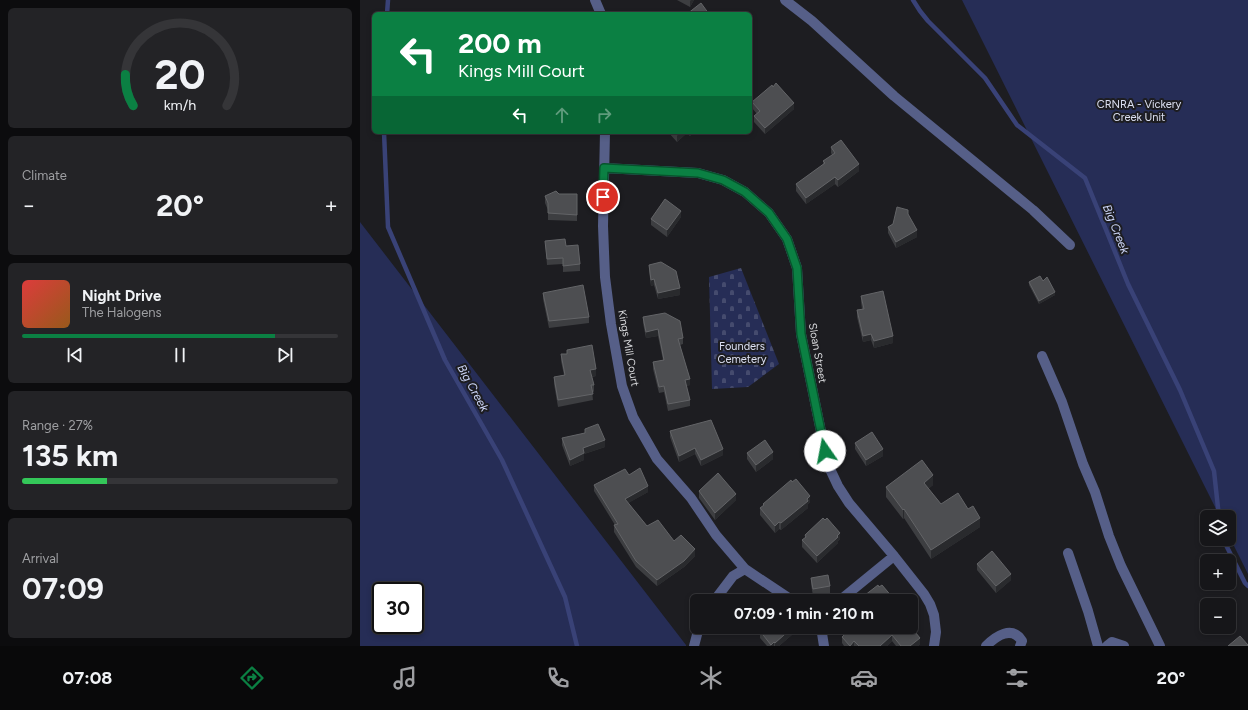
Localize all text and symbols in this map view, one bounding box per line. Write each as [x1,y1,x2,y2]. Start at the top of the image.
text: 200 m [458,26,542,60]
icon: left [392,28,444,80]
text: 20 [154,49,206,99]
text: Kings Mill Court [458,60,585,82]
text: km/h [164,95,196,113]
park label: CRNRA - Vickery Creek Unit [1097,98,1181,124]
icon: left [509,104,531,126]
icon: ahead [551,104,573,126]
icon: right [593,104,615,126]
text: Climate [22,168,67,183]
pin [586,180,620,214]
icon: arrive [592,186,614,208]
text: 20° [156,187,204,224]
text: − [22,192,36,219]
text: + [324,192,338,219]
water label: Big Creek [1100,202,1133,257]
text: Night Drive [82,287,161,305]
text: The Halogens [82,305,162,320]
street label: Kings Mill Court [615,309,642,387]
street label: Sloan Street [806,322,829,384]
park label: Founders Cemetery [718,340,767,366]
icon: previous [64,344,86,366]
icon: pause [169,344,191,366]
icon: next [274,344,296,366]
water label: Big Creek [454,362,492,415]
text: Range · 27% [22,418,93,433]
position arrow [804,430,846,472]
text: 135 km [22,437,118,474]
map controls [1200,510,1236,634]
button: layers [1200,510,1236,546]
text: Arrival [22,551,59,566]
button: + [1200,554,1236,590]
text: 07:09 [22,570,104,607]
speed limit sign: 30 [372,582,424,634]
button: − [1200,598,1236,634]
text: 07:09 · 1 min · 210 m [734,605,874,623]
icon: directions [238,664,266,692]
icon: music [391,664,419,692]
icon: phone [544,664,572,692]
icon: climate [697,664,725,692]
icon: car [850,664,878,692]
icon: filters [1003,664,1031,692]
text: 07:08 [63,667,112,689]
text: 20° [1156,667,1185,689]

